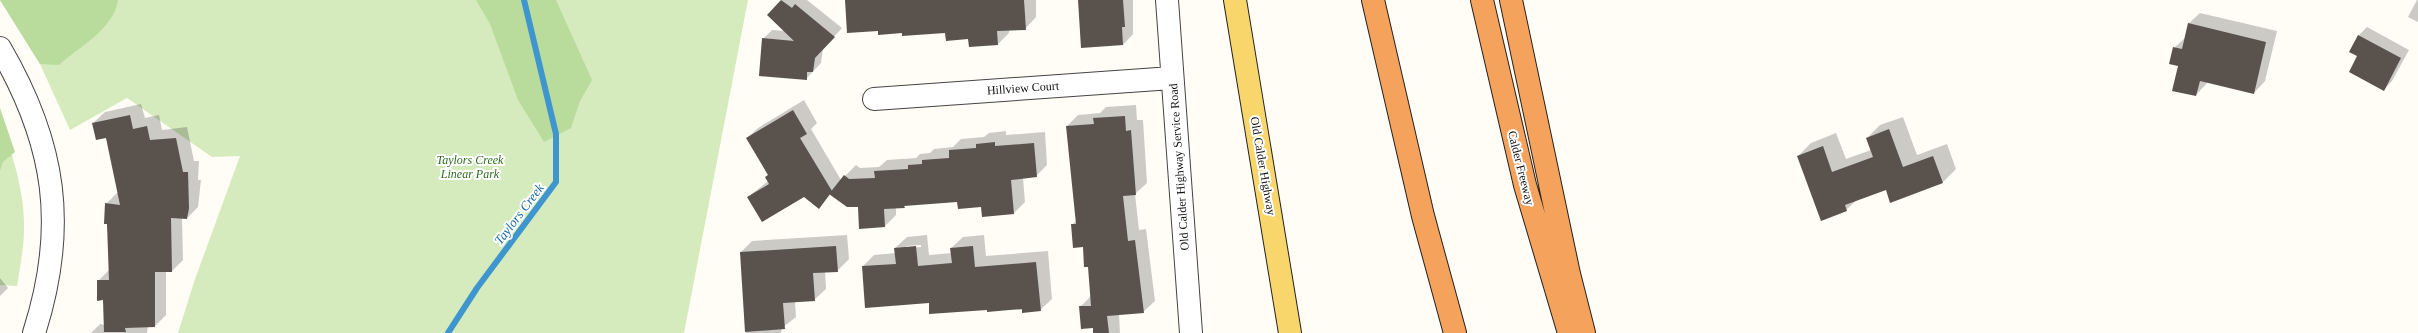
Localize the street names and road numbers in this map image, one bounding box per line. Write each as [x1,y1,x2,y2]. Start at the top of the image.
street label: Hillview Court [986,78,1060,98]
street label: Old Calder Highway Service Road [1166,83,1192,251]
street label: Old Calder Highway [1247,116,1279,216]
street label: Calder Freeway [1505,129,1537,207]

